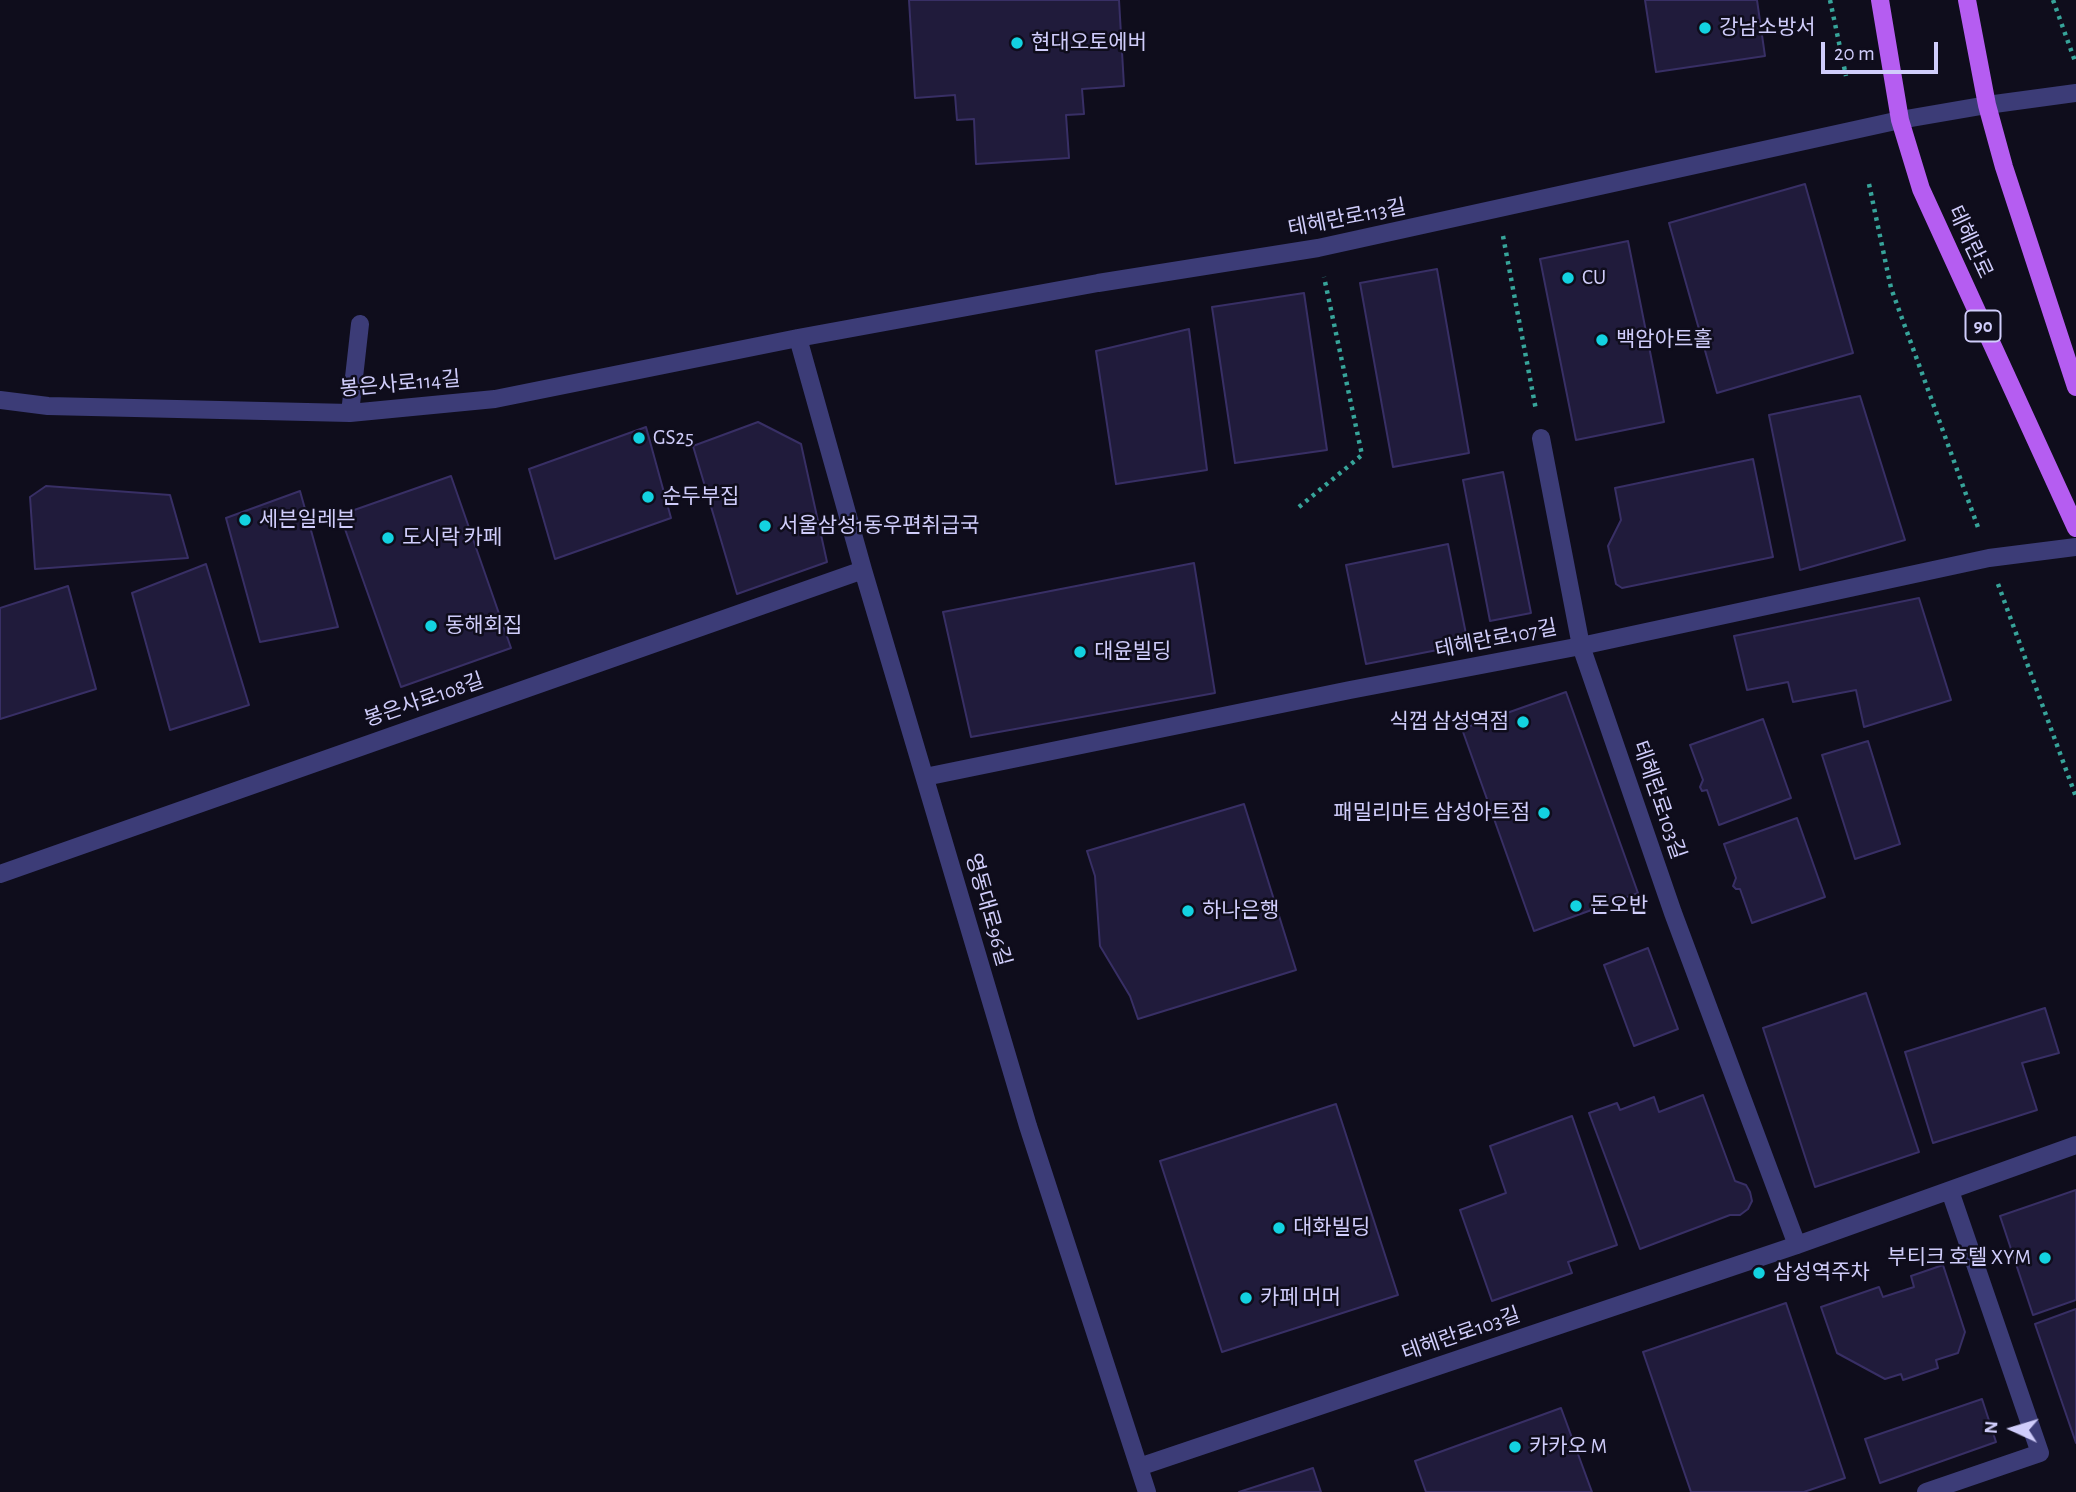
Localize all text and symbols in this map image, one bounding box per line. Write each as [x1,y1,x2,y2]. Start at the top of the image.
place label: 강남소방서 [1719,15,1816,41]
marker: 강남소방서 [1697,20,1713,36]
scale bar [1824,28,1941,72]
place label: 현대오토에버 [1031,30,1147,56]
marker: 현대오토에버 [1009,35,1025,51]
text: 20 m [1834,43,1875,64]
street label: 테헤란로113길 [1286,194,1408,242]
street label: 테헤란로 [1942,202,1998,282]
place label: CU [1582,265,1606,291]
marker: CU [1560,270,1576,286]
road number: 90 [1966,310,2000,342]
place label: 백암아트홀 [1616,327,1713,353]
marker: 백암아트홀 [1594,332,1610,348]
street label: 봉은사로114길 [339,366,461,402]
place label: GS25 [653,425,694,451]
marker: GS25 [631,430,647,446]
place label: 순두부집 [662,484,739,510]
marker: 순두부집 [640,489,656,505]
place label: 세븐일레븐 [259,507,356,533]
marker: 세븐일레븐 [237,512,253,528]
place label: 서울삼성1동우편취급국 [779,513,979,539]
marker: 서울삼성1동우편취급국 [757,518,773,534]
place label: 도시락 카페 [402,525,502,551]
marker: 도시락 카페 [380,530,396,546]
place label: 동해회집 [445,613,522,639]
street label: 테헤란로107길 [1433,615,1559,663]
marker: 동해회집 [423,618,439,634]
place label: 대윤빌딩 [1094,639,1171,665]
marker: 대윤빌딩 [1072,644,1088,660]
street label: 봉은사로108길 [361,668,487,732]
place label: 식껍 삼성역점 [1390,709,1509,735]
marker: 식껍 삼성역점 [1515,714,1531,730]
street label: 테헤란로103길 [1627,737,1691,863]
place label: 패밀리마트 삼성아트점 [1333,800,1530,826]
marker: 패밀리마트 삼성아트점 [1536,805,1552,821]
street label: 영동대로96길 [960,851,1016,969]
place label: 돈오반 [1590,893,1648,919]
place label: 하나은행 [1202,898,1279,924]
marker: 돈오반 [1568,898,1584,914]
marker: 하나은행 [1180,903,1196,919]
place label: 대화빌딩 [1293,1215,1370,1241]
marker: 대화빌딩 [1271,1220,1287,1236]
place label: 부티크 호텔 XYM [1887,1245,2031,1271]
marker: 부티크 호텔 XYM [2037,1250,2053,1266]
place label: 삼성역주차 [1773,1260,1870,1286]
marker: 삼성역주차 [1751,1265,1767,1281]
place label: 카페 머머 [1260,1285,1341,1311]
marker: 카페 머머 [1238,1290,1254,1306]
street label: 테헤란로103길 [1398,1302,1524,1366]
north arrow [1978,1394,2048,1464]
text: N [1982,1420,2001,1435]
place label: 카카오 M [1529,1434,1607,1460]
marker: 카카오 M [1507,1439,1523,1455]

